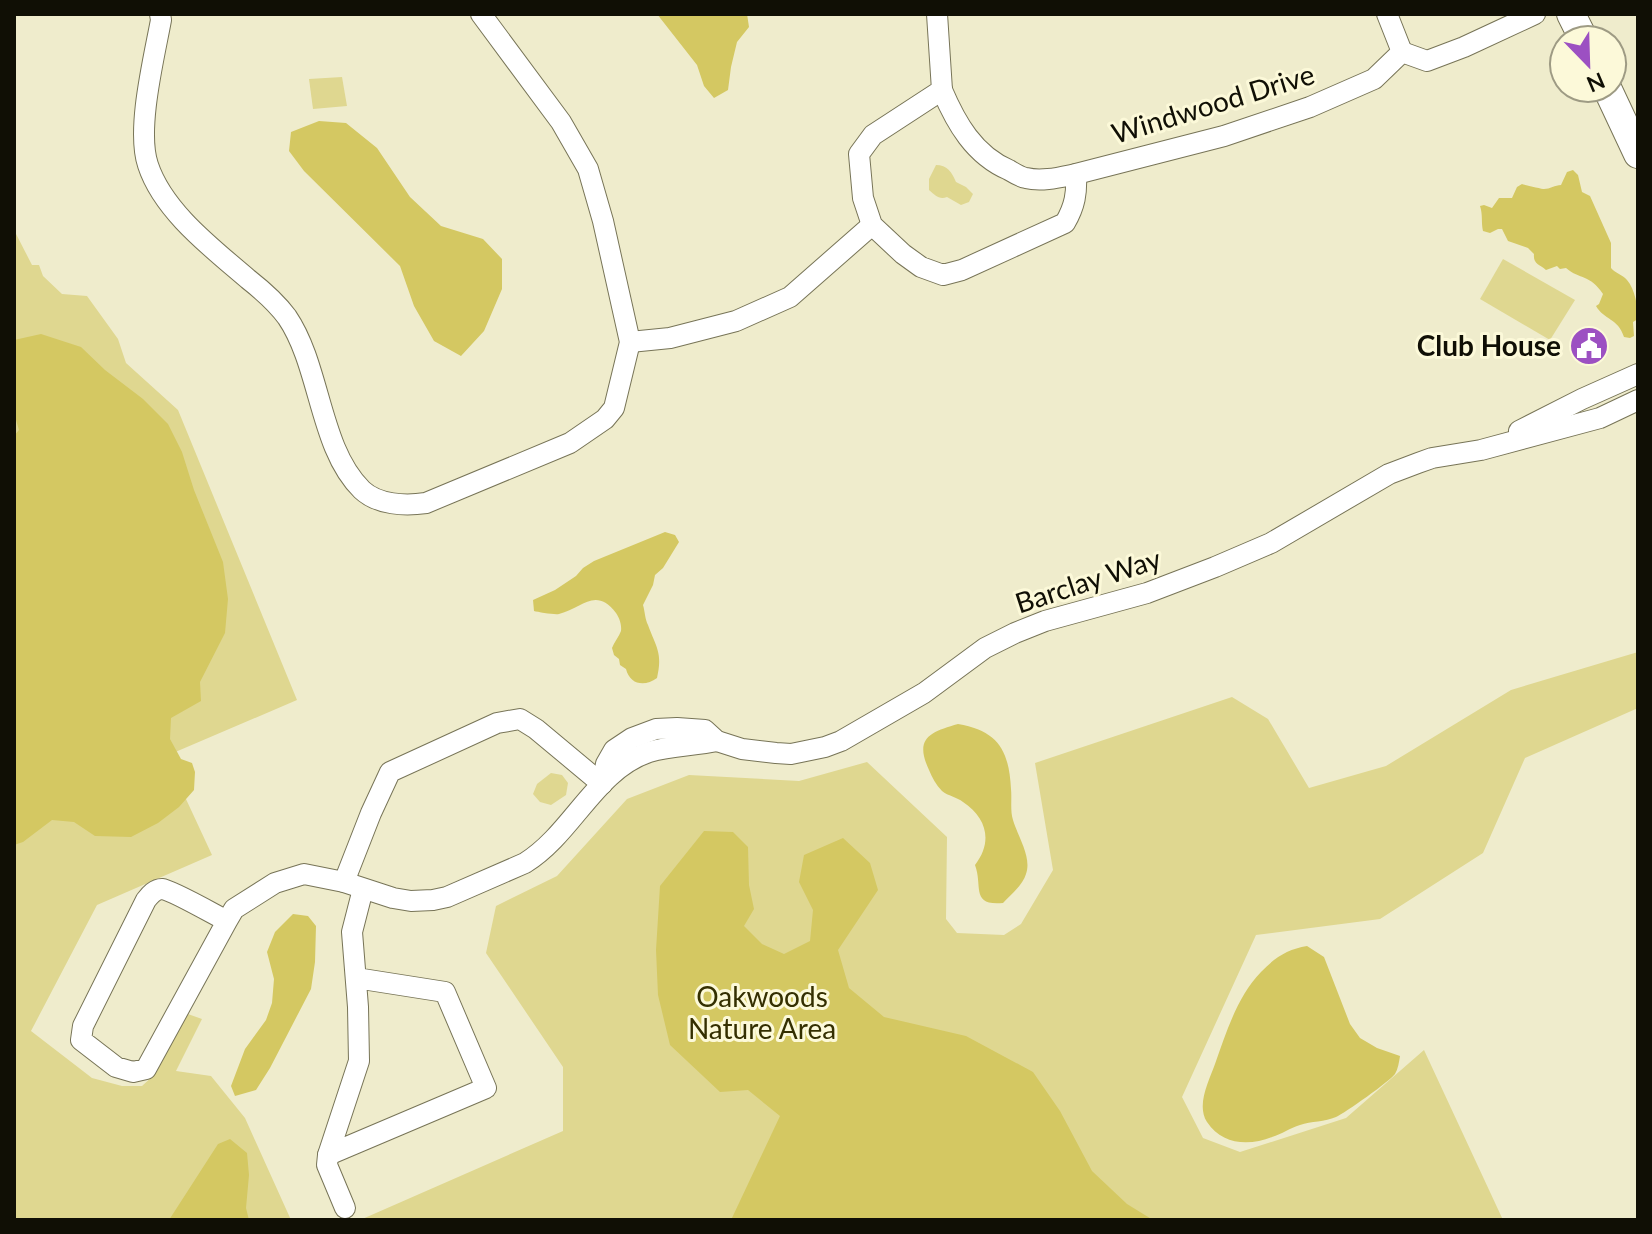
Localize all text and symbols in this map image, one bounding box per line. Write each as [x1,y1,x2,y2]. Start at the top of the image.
north arrow [1548,24,1628,104]
street label: Windwood Drive [1107,56,1318,150]
text: N [1583,67,1609,99]
public building icon: Club House [1568,325,1610,367]
place label: Club House [1417,328,1561,362]
street label: Barclay Way [1011,540,1165,620]
park label: Oakwoods Nature Area [688,979,836,1045]

